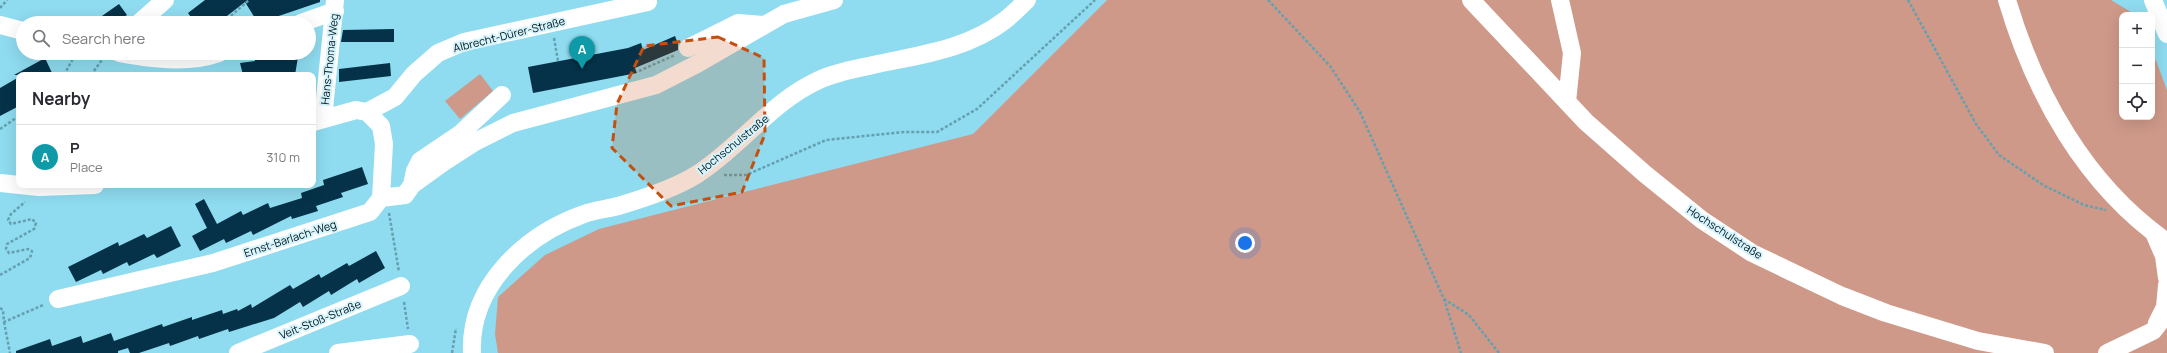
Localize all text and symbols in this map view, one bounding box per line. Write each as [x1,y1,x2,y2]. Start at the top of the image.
map controls [2119,12,2155,120]
button: + [2119,12,2155,48]
street label: Hans-Thoma-Weg [317,13,341,105]
street label: Albrecht-Dürer-Straße [451,13,567,55]
search box [16,16,316,60]
icon: search [30,27,52,49]
text: Search here [62,28,145,49]
pin: A [569,36,595,69]
button: − [2119,48,2155,84]
button: locate [2119,84,2155,120]
text: Nearby [32,87,90,110]
street label: Hochschulstraße [694,110,772,177]
text: P [70,137,80,158]
text: A [41,148,49,166]
text: 310 m [266,148,300,166]
text: Place [70,158,103,176]
street label: Hochschulstraße [1684,202,1766,262]
street label: Ernst-Barlach-Weg [242,216,338,260]
your location [1235,233,1255,253]
street label: Veit-Stoß-Straße [277,296,364,342]

